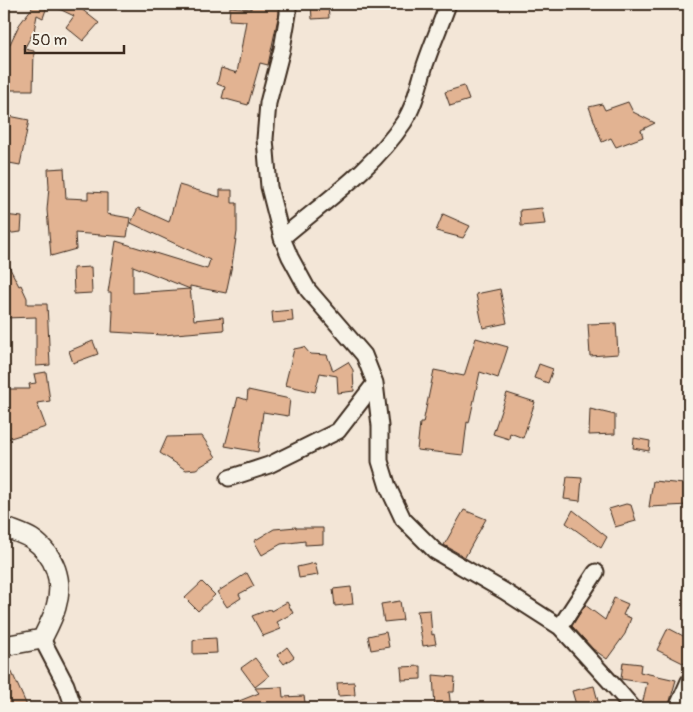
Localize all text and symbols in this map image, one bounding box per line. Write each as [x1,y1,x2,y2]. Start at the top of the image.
scale bar [25,22,124,54]
text: 50 m [32,31,67,50]

